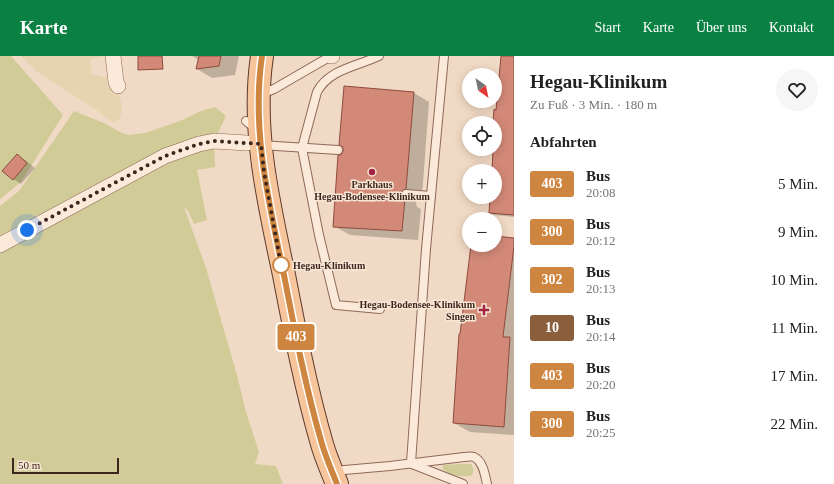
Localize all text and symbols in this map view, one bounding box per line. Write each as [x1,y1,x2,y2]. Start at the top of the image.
text: Karte [20,17,67,38]
text: Start [594,20,621,35]
text: Karte [643,20,674,35]
text: Über uns [696,20,747,35]
text: Kontakt [769,20,814,35]
north arrow [462,68,502,108]
map controls [462,68,502,252]
button: heart [776,69,818,111]
text: Hegau-Klinikum [530,71,667,92]
text: Zu Fuß · 3 Min. · 180 m [530,97,657,112]
button: locate [462,116,502,156]
text: Abfahrten [530,134,597,150]
button: + [462,164,502,204]
marker: Parkhaus Hegau-Bodensee-Klinikum [367,167,377,177]
text: Bus [586,168,610,184]
text: 403 [542,176,563,191]
text: 5 Min. [778,176,818,192]
place label: Parkhaus Hegau-Bodensee-Klinikum [314,179,430,202]
text: 20:08 [586,185,616,200]
button: − [462,212,502,252]
text: Bus [586,216,610,232]
your location [17,220,37,240]
text: 300 [542,224,563,239]
text: 9 Min. [778,224,818,240]
text: 20:12 [586,233,616,248]
marker: Hegau-Klinikum [272,256,290,274]
place label: Hegau-Klinikum [293,260,366,271]
text: Bus [586,264,610,280]
text: 302 [542,272,563,287]
text: 10 Min. [770,272,818,288]
text: 20:13 [586,281,616,296]
place label: Hegau-Bodensee-Klinikum Singen [359,299,476,322]
marker: Hegau-Bodensee-Klinikum Singen [478,304,490,316]
text: Bus [586,312,610,328]
text: 10 [545,320,559,335]
text: 11 Min. [771,320,818,336]
line badge: 403 [273,324,319,350]
text: 403 [286,329,307,344]
text: 20:14 [586,329,616,344]
text: Bus [586,360,610,376]
text: 403 [542,368,563,383]
text: 17 Min. [770,368,818,384]
text: 20:20 [586,377,616,392]
text: Bus [586,408,610,424]
text: 300 [542,416,563,431]
text: 22 Min. [770,416,818,432]
text: 20:25 [586,425,616,440]
scale bar [12,456,119,475]
text: 50 m [18,459,40,471]

